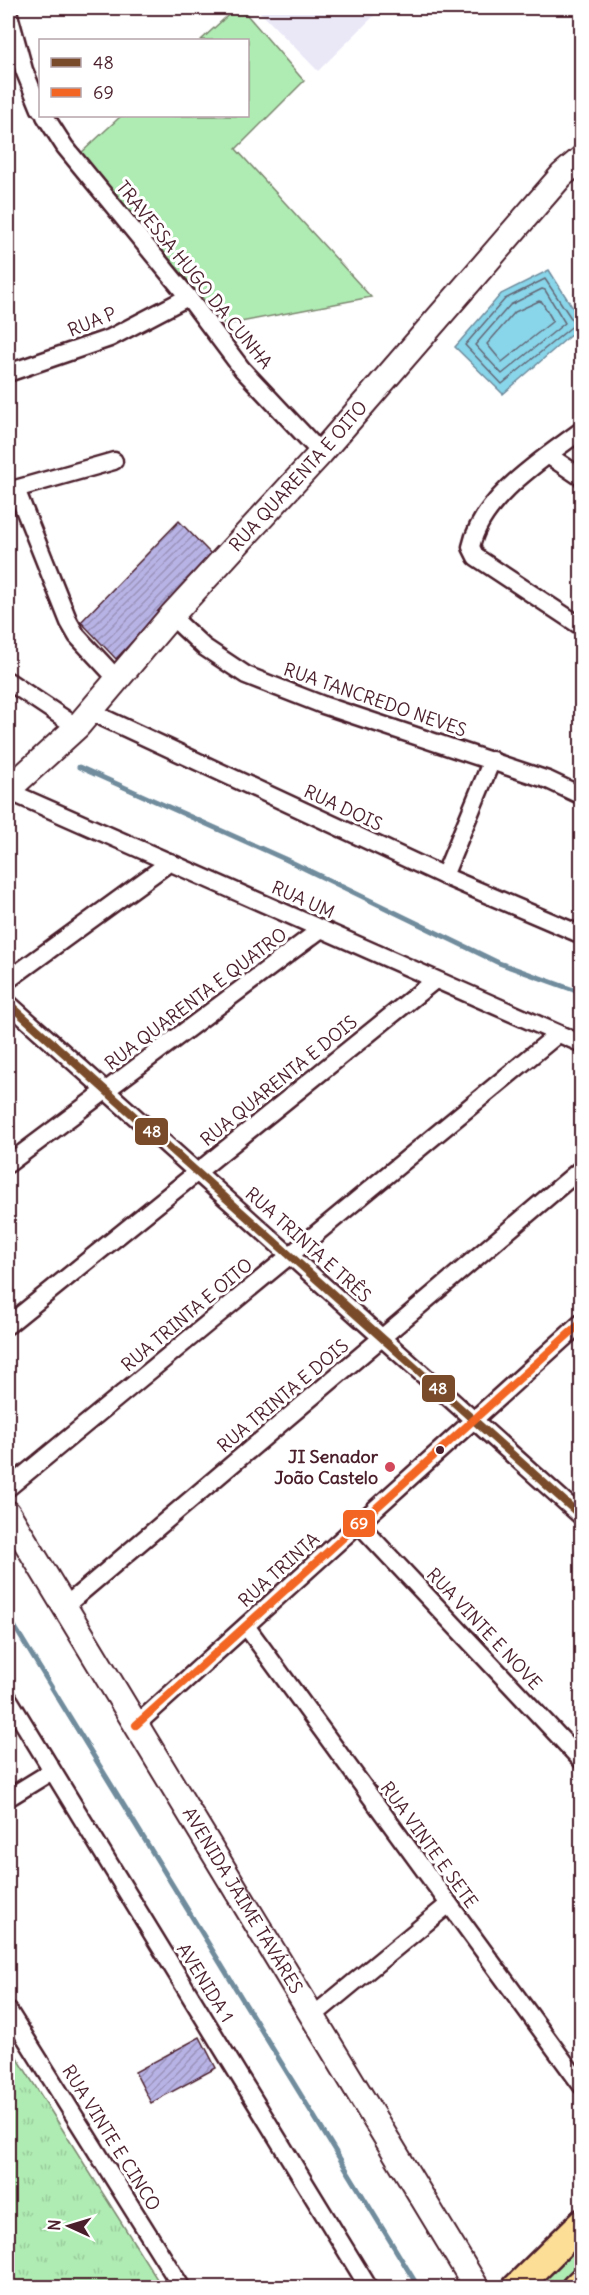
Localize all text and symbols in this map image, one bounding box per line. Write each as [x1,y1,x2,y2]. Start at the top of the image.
legend [39,39,249,117]
text: 48 [93,51,114,74]
text: 69 [93,81,114,104]
street label: TRAVESSA HUGO DA CUNHA [111,176,277,373]
street label: RUA P [64,301,120,342]
street label: RUA QUARENTA E OITO [224,396,372,556]
street label: RUA TANCREDO NEVES [281,657,470,742]
street label: RUA DOIS [300,779,386,836]
street label: RUA UM [268,876,338,924]
street label: RUA QUARENTA E QUATRO [100,923,291,1075]
street label: RUA QUARENTA E DOIS [196,1010,362,1151]
line badge: 48 [134,1117,169,1146]
text: 48 [143,1121,161,1141]
street label: RUA TRINTA E TRÊS [241,1182,376,1307]
street label: RUA TRINTA E OITO [116,1253,257,1376]
street label: RUA TRINTA E DOIS [212,1334,353,1457]
line badge: 48 [421,1374,456,1403]
text: 48 [429,1378,447,1398]
unlabelled marker [434,1444,446,1456]
place label: JI Senador João Castelo [274,1445,379,1489]
marker: JI Senador João Castelo [383,1460,397,1474]
line badge: 69 [342,1509,376,1538]
text: 69 [350,1513,368,1533]
street label: RUA TRINTA [233,1527,324,1612]
street label: RUA VINTE E NOVE [422,1563,547,1694]
street label: RUA VINTE E SETE [376,1777,483,1912]
street label: AVENIDA JAIME TAVÁRES [178,1803,308,1998]
street label: AVENIDA 1 [172,1939,239,2027]
street label: RUA VINTE E CINCO [57,2060,166,2215]
north arrow [39,2196,99,2256]
text: N [44,2219,64,2231]

